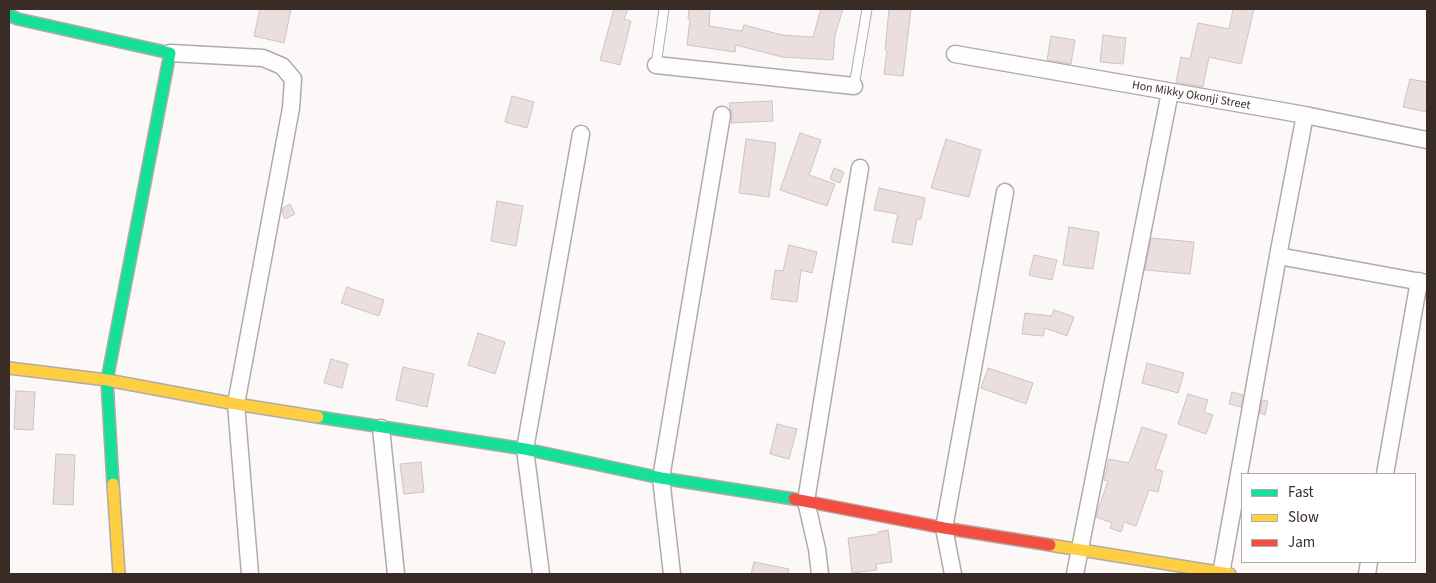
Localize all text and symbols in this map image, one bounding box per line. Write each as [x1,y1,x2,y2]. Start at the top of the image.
street label: Hon Mikky Okonji Street [1131,78,1251,114]
legend [1241,473,1416,563]
text: Fast [1288,482,1314,503]
text: Slow [1288,507,1319,528]
text: Jam [1288,532,1315,553]

